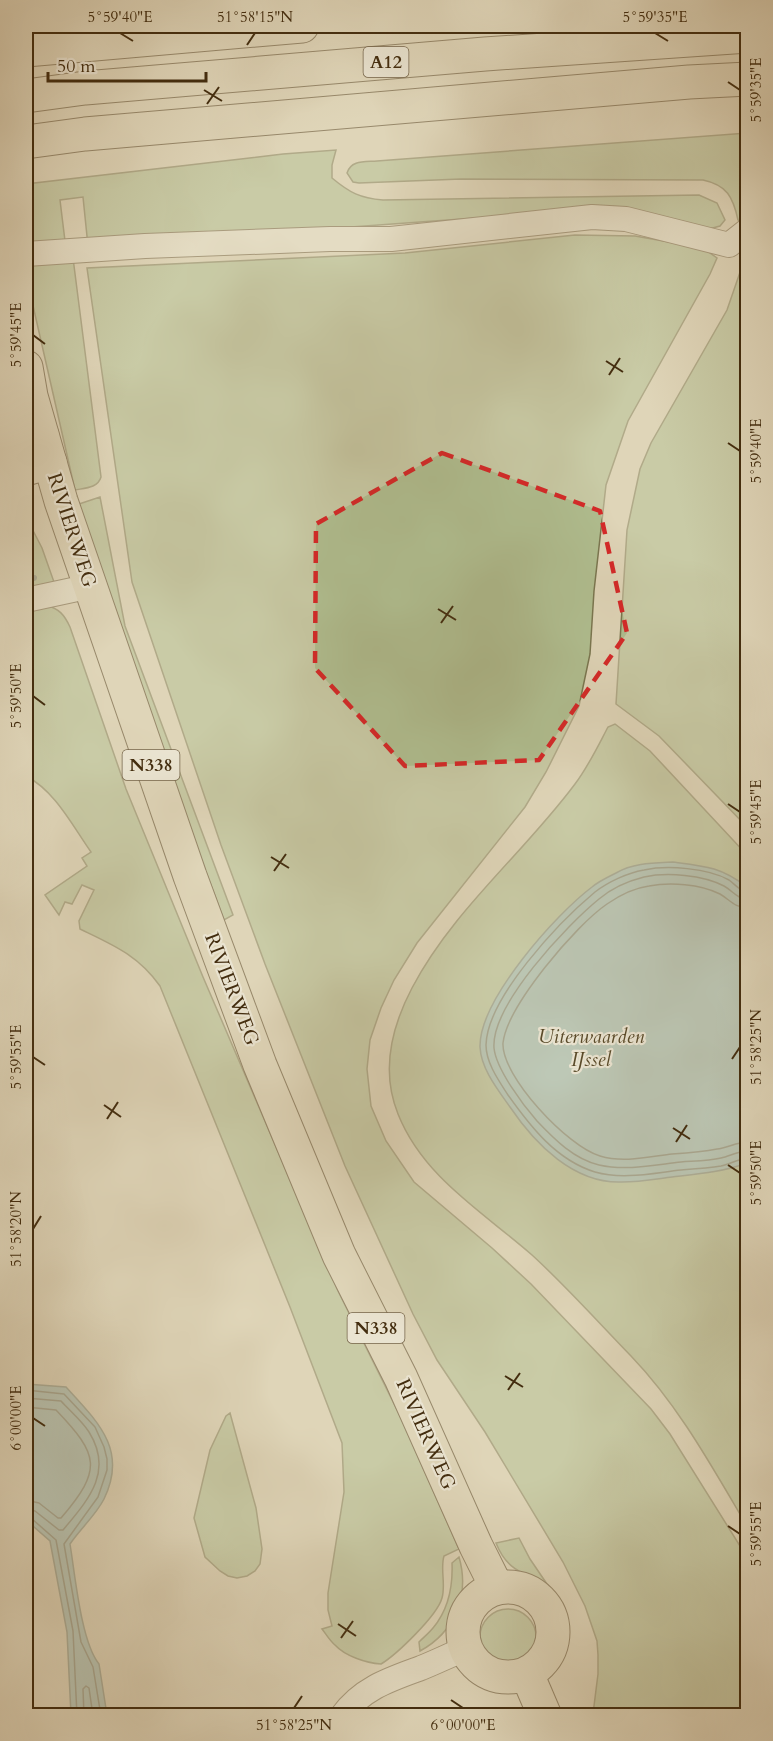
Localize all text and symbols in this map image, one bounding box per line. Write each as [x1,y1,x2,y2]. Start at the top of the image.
text: 5°59'40"E [88,7,152,27]
text: 51°58'15"N [217,7,293,27]
text: 5°59'35"E [623,7,687,27]
scale bar [48,45,206,83]
road number: A12 [364,47,408,77]
text: 50 m [57,54,96,79]
text: 5°59'35"E [746,58,766,122]
text: 5°59'45"E [6,303,26,367]
text: 5°59'40"E [746,419,766,483]
street label: RIVIERWEG [41,469,103,591]
text: 5°59'50"E [6,664,26,728]
road number: N338 [122,750,180,780]
text: 5°59'45"E [746,780,766,844]
street label: RIVIERWEG [198,929,266,1049]
text: 51°58'25"N [746,1009,766,1085]
park label: Uiterwaarden IJssel [538,1023,645,1073]
text: 5°59'55"E [6,1025,26,1089]
text: 5°59'50"E [746,1141,766,1205]
text: 51°58'20"N [6,1191,26,1267]
road number: N338 [348,1313,404,1343]
street label: RIVIERWEG [390,1374,463,1494]
text: 6°00'00"E [6,1386,26,1450]
text: 5°59'55"E [746,1502,766,1566]
text: 51°58'25"N [256,1715,332,1735]
text: 6°00'00"E [431,1715,495,1735]

